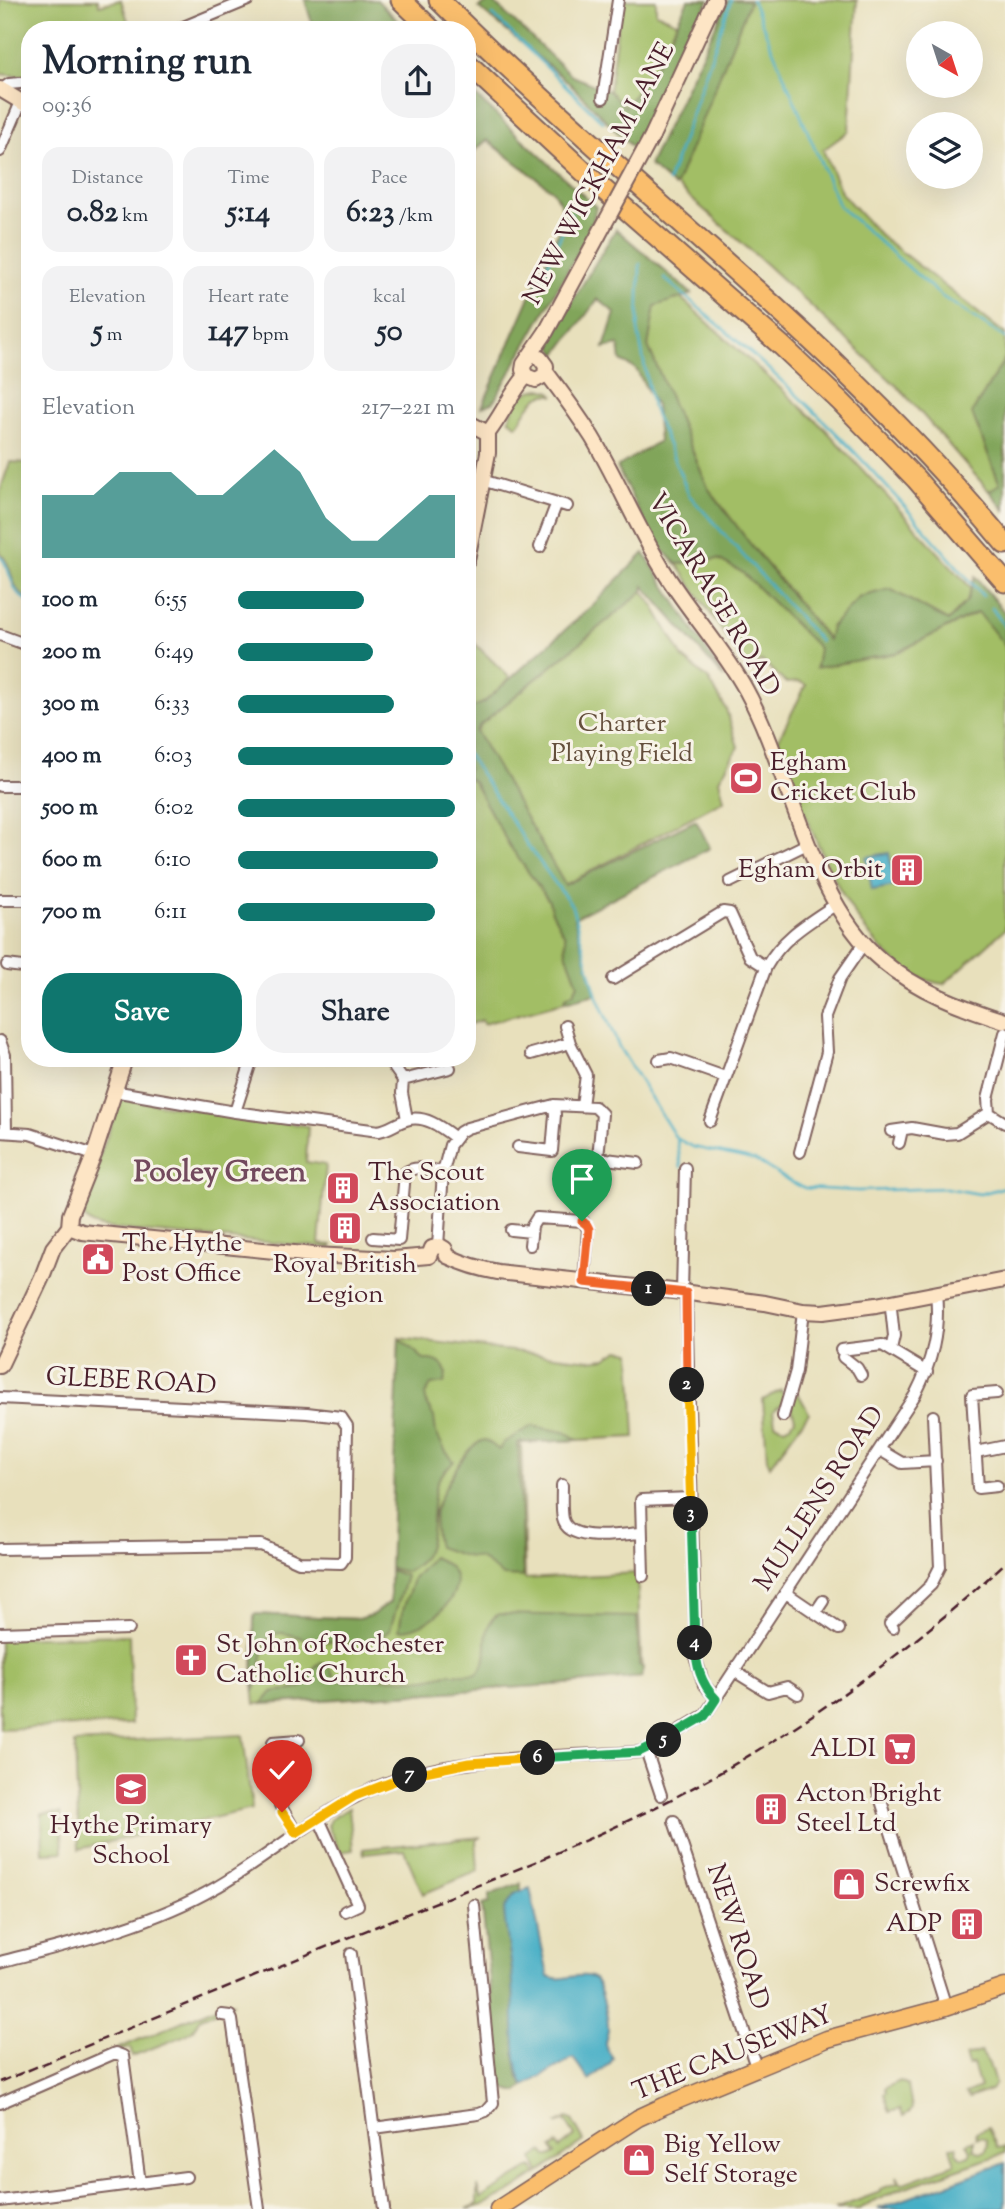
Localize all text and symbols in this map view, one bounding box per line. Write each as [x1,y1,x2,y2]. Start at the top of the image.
north arrow [906,21,984,98]
map controls [906,21,983,189]
street label: NEW WICKHAM LANE [515,36,685,312]
text: Morning run [42,37,252,91]
button: share [381,44,455,118]
text: 09:36 [42,90,92,123]
button: layers [906,112,983,189]
text: Distance [72,165,143,192]
text: Time [227,165,270,192]
text: Pace [371,165,408,192]
text: 0.82 [67,192,118,235]
text: 5:14 [227,192,270,235]
text: 6:23 [346,192,395,235]
text: km [118,203,148,230]
text: /km [395,203,433,230]
text: Elevation [69,284,146,311]
text: Heart rate [208,284,289,311]
text: kcal [373,284,406,311]
text: 5 [92,311,103,354]
text: 147 [208,311,248,354]
text: 50 [376,311,403,354]
text: m [103,322,123,349]
text: bpm [248,322,289,349]
text: Elevation [42,392,135,425]
text: 217–221 m [361,392,455,425]
street label: VICARAGE ROAD [637,486,789,704]
text: 100 m [42,584,98,617]
text: 6:55 [154,584,187,617]
text: 200 m [42,636,101,669]
text: 6:49 [154,636,194,669]
text: 300 m [42,688,99,721]
text: 6:33 [154,688,190,721]
park label: Charter Playing Field [551,706,693,773]
text: 400 m [42,740,102,773]
text: 6:03 [154,740,192,773]
place label: Egham Cricket Club [770,745,916,812]
sports icon: Egham Cricket Club [727,759,765,797]
text: 500 m [42,792,98,825]
text: 6:02 [154,792,194,825]
text: 600 m [42,844,102,877]
text: 6:10 [154,844,191,877]
building icon: Egham Orbit [888,851,926,889]
place label: Egham Orbit [738,852,883,889]
text: 700 m [42,896,101,929]
text: 6:11 [154,896,187,929]
button: Save [42,973,242,1053]
button: Share [256,973,455,1053]
pin [552,1149,612,1221]
district label: Pooley Green [134,1152,307,1195]
place label: The Scout Association [368,1155,500,1222]
icon: arrive [563,1160,601,1198]
building icon: The Scout Association [324,1169,362,1207]
building icon: Royal British Legion [326,1209,364,1247]
place label: The Hythe Post Office [122,1226,242,1293]
public building icon: The Hythe Post Office [79,1240,117,1278]
place label: Royal British Legion [273,1247,417,1314]
pin: 1 [632,1272,666,1306]
text: 1 [645,1275,652,1302]
street label: GLEBE ROAD [45,1359,217,1405]
pin: 2 [670,1368,704,1402]
text: 2 [682,1371,691,1398]
street label: MULLENS ROAD [746,1399,894,1599]
pin: 3 [674,1496,708,1532]
text: 3 [687,1500,694,1527]
pin: 4 [678,1626,712,1660]
place label: St John of Rochester Catholic Church [216,1627,445,1694]
text: 4 [690,1629,699,1656]
church icon: St John of Rochester Catholic Church [172,1641,210,1679]
pin: 5 [646,1722,682,1758]
text: 5 [660,1726,667,1753]
supermarket icon: ALDI [881,1730,919,1768]
place label: ALDI [810,1731,876,1768]
pin [252,1740,312,1812]
pin: 6 [520,1740,556,1776]
text: 6 [533,1744,542,1771]
icon: check [263,1751,301,1789]
pin: 7 [392,1758,428,1792]
text: 7 [405,1761,414,1788]
school or university icon: Hythe Primary School [112,1770,150,1808]
place label: Acton Bright Steel Ltd [796,1776,942,1843]
building icon: Acton Bright Steel Ltd [752,1790,790,1828]
place label: Hythe Primary School [50,1808,212,1875]
street label: NEW ROAD [696,1859,778,2015]
shop icon: Screwfix [830,1865,868,1903]
place label: Screwfix [874,1866,971,1903]
building icon: ADP [948,1905,986,1943]
place label: ADP [886,1906,942,1943]
street label: THE CAUSEWAY [627,1997,839,2111]
place label: Big Yellow Self Storage [664,2127,798,2194]
shop icon: Big Yellow Self Storage [620,2141,658,2179]

